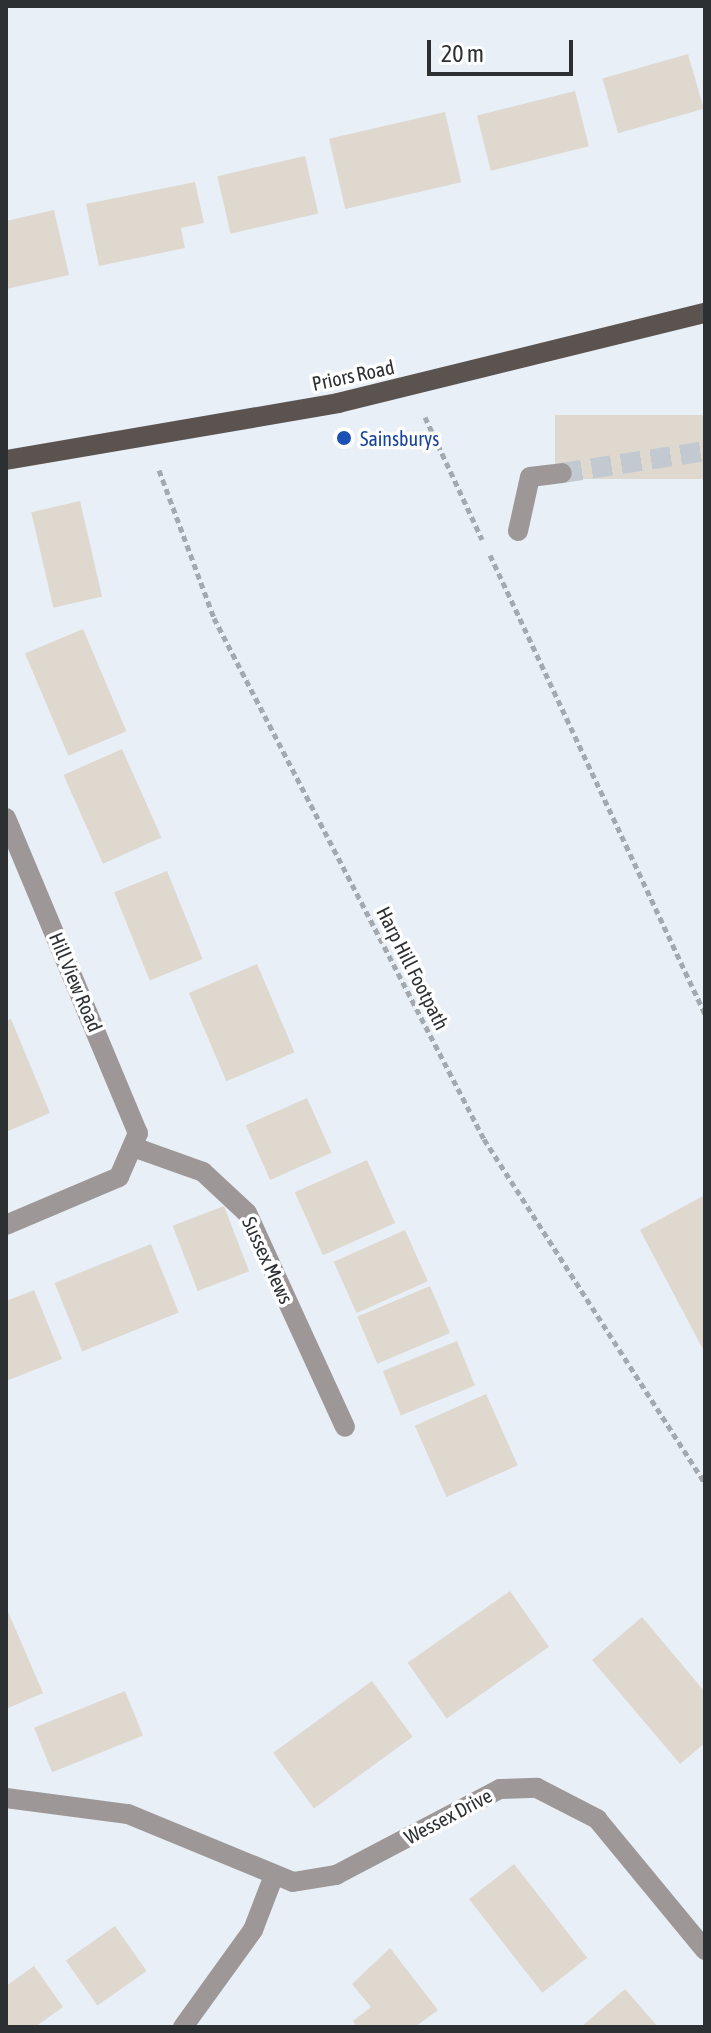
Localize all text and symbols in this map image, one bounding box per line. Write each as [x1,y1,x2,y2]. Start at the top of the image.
scale bar [431,24,577,74]
text: 20 m [441,40,484,67]
street label: Priors Road [310,355,396,395]
place label: Sainsburys [360,426,439,450]
marker: Sainsburys [335,429,353,447]
street label: Harp Hill Footpath [372,902,454,1034]
street label: Hill View Road [44,929,108,1035]
street label: Sussex Mews [237,1213,299,1307]
street label: Wessex Drive [400,1783,496,1849]

